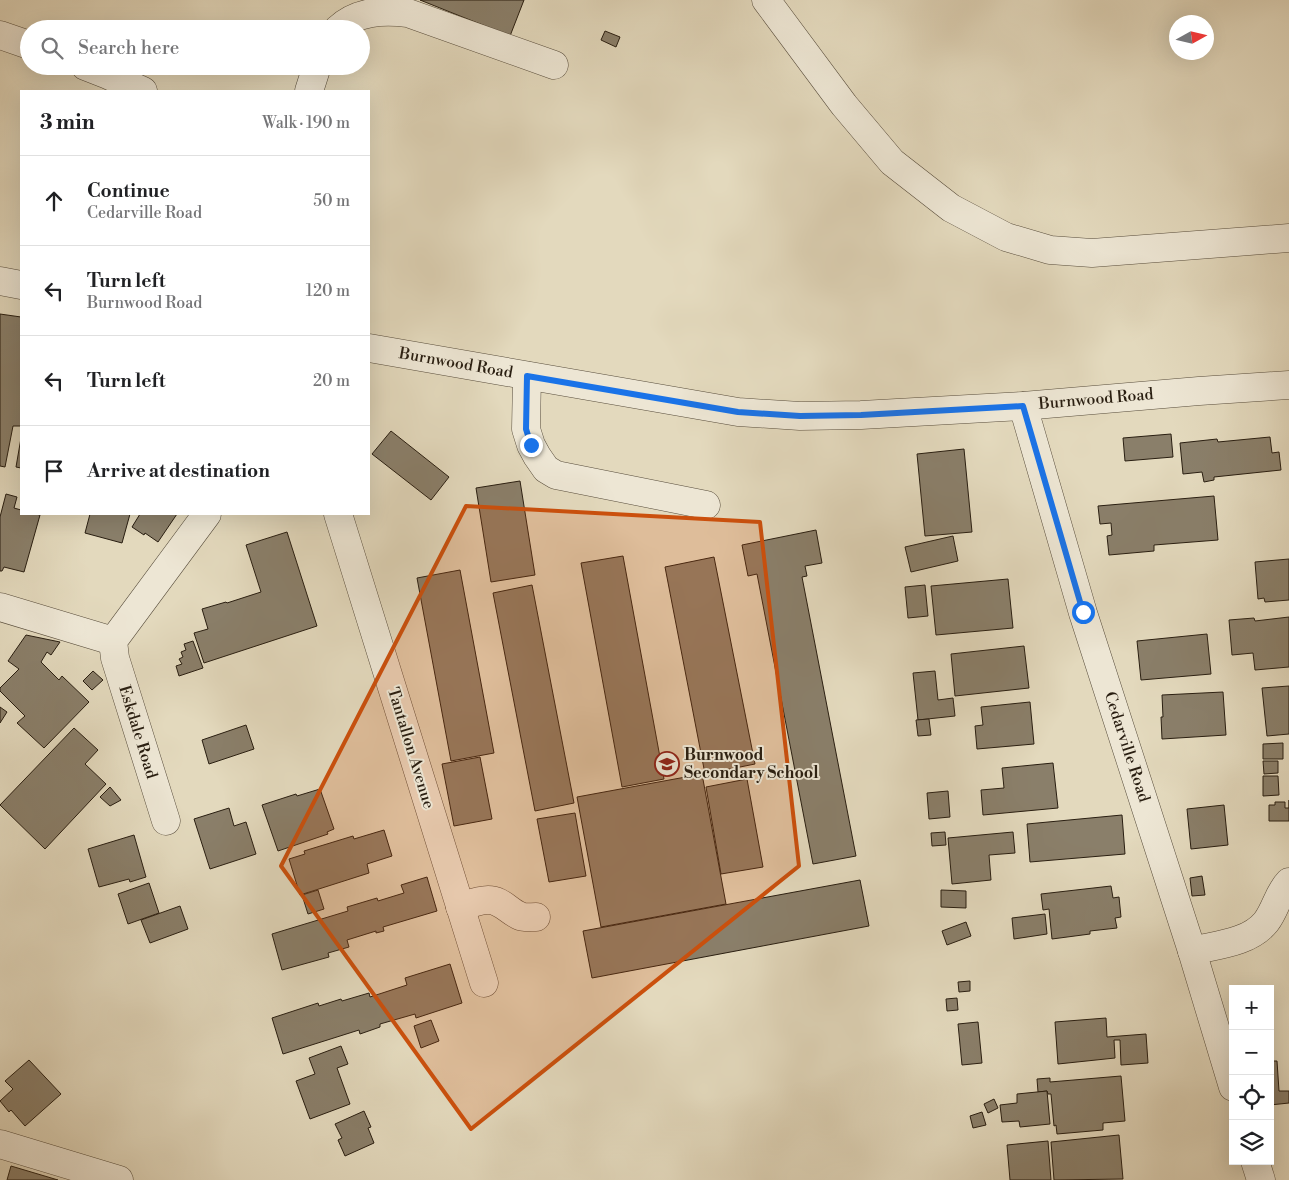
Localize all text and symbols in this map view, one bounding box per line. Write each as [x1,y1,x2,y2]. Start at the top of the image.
north arrow [1169,15,1214,60]
search box [20,20,370,75]
icon: search [38,34,66,62]
text: Search here [78,36,179,60]
text: 3 min [40,110,95,136]
text: Walk · 190 m [262,113,350,133]
text: Continue [87,179,170,203]
icon: ahead [40,187,68,215]
text: 50 m [313,191,350,211]
text: Cedarville Road [87,203,202,223]
text: Turn left [87,269,166,293]
icon: left [40,277,68,305]
text: 120 m [306,281,350,301]
text: Burnwood Road [87,293,202,313]
street label: Burnwood Road [396,343,515,383]
icon: left [40,367,68,395]
text: Turn left [87,369,166,393]
text: 20 m [313,371,350,391]
street label: Burnwood Road [1037,384,1154,414]
route end [520,434,543,457]
icon: arrive [40,457,68,485]
text: Arrive at destination [87,459,270,483]
route start [1072,601,1095,624]
street label: Eskdale Road [114,683,162,781]
street label: Tantallon Avenue [383,685,439,811]
street label: Cedarville Road [1100,689,1154,805]
place label: Burnwood Secondary School [684,745,819,783]
school or university icon: Burnwood Secondary School [654,751,680,777]
map controls [1229,985,1274,1165]
button: + [1229,985,1274,1030]
button: − [1229,1030,1274,1075]
button: locate [1229,1075,1274,1120]
button: layers [1229,1120,1274,1165]

